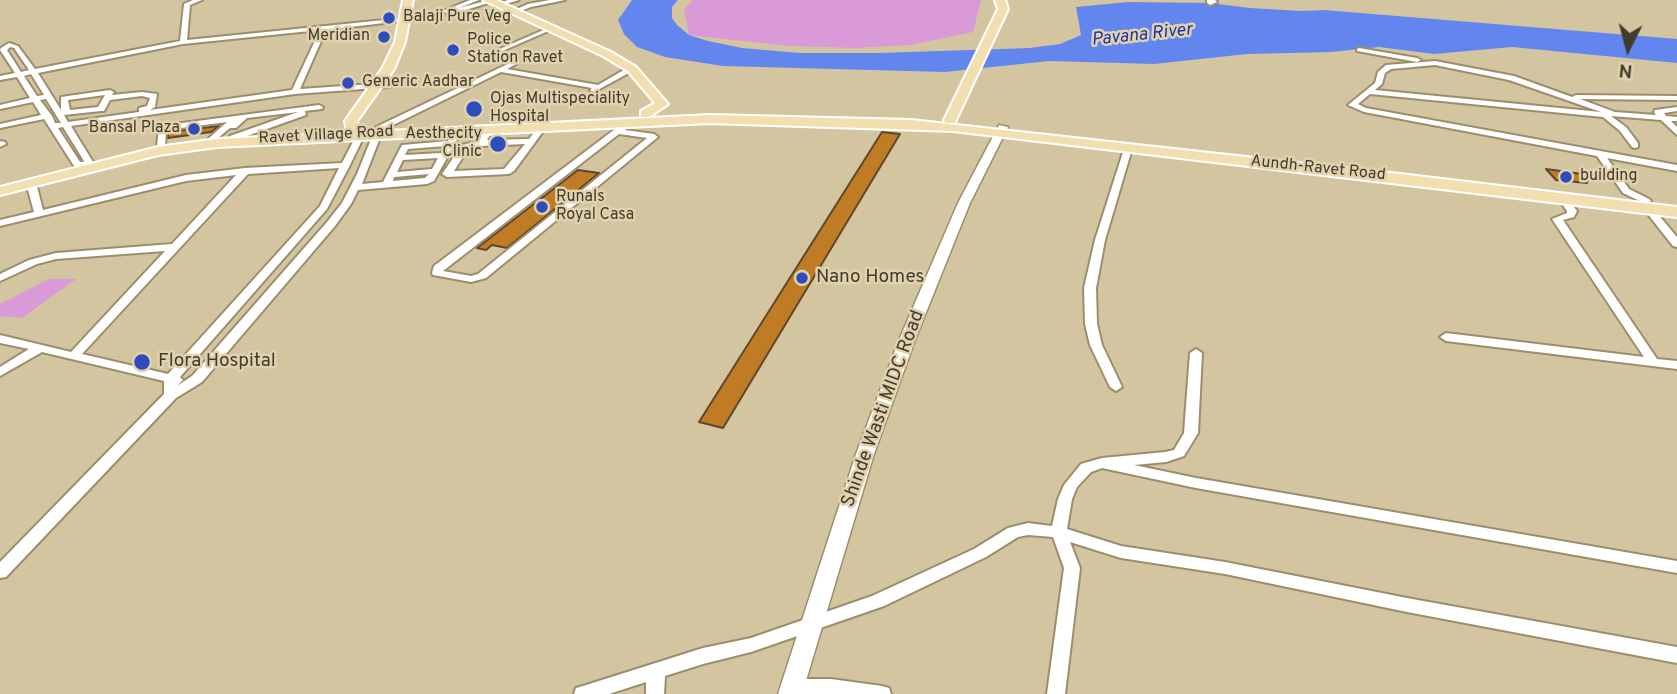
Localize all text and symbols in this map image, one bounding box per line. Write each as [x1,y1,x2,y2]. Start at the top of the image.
place label: Balaji Pure Veg [403,8,511,28]
marker: Balaji Pure Veg [381,10,397,26]
north arrow [1593,14,1663,84]
water label: Pavana River [1091,20,1193,52]
place label: Meridian [307,27,370,47]
marker: Meridian [376,29,392,45]
place label: Police Station Ravet [467,31,563,69]
marker: Police Station Ravet [445,42,461,58]
text: N [1618,57,1634,83]
place label: Generic Aadhar [362,73,474,93]
marker: Generic Aadhar [340,75,356,91]
place label: Ojas Multispeciality Hospital [490,90,630,128]
marker: Ojas Multispeciality Hospital [464,99,484,119]
place label: Bansal Plaza [89,119,180,139]
marker: Bansal Plaza [186,121,202,137]
street label: Ravet Village Road [258,123,394,149]
place label: Aesthecity Clinic [405,125,482,163]
marker: Aesthecity Clinic [488,134,508,154]
street label: Aundh-Ravet Road [1250,152,1386,186]
place label: building [1580,167,1638,187]
marker: building [1558,169,1574,185]
place label: Runals Royal Casa [556,188,634,226]
marker: Runals Royal Casa [534,199,550,215]
place label: Nano Homes [816,267,924,289]
marker: Nano Homes [794,270,810,286]
street label: Shinde Wasti MIDC Road [838,307,930,511]
place label: Flora Hospital [158,351,276,373]
marker: Flora Hospital [132,352,152,372]

